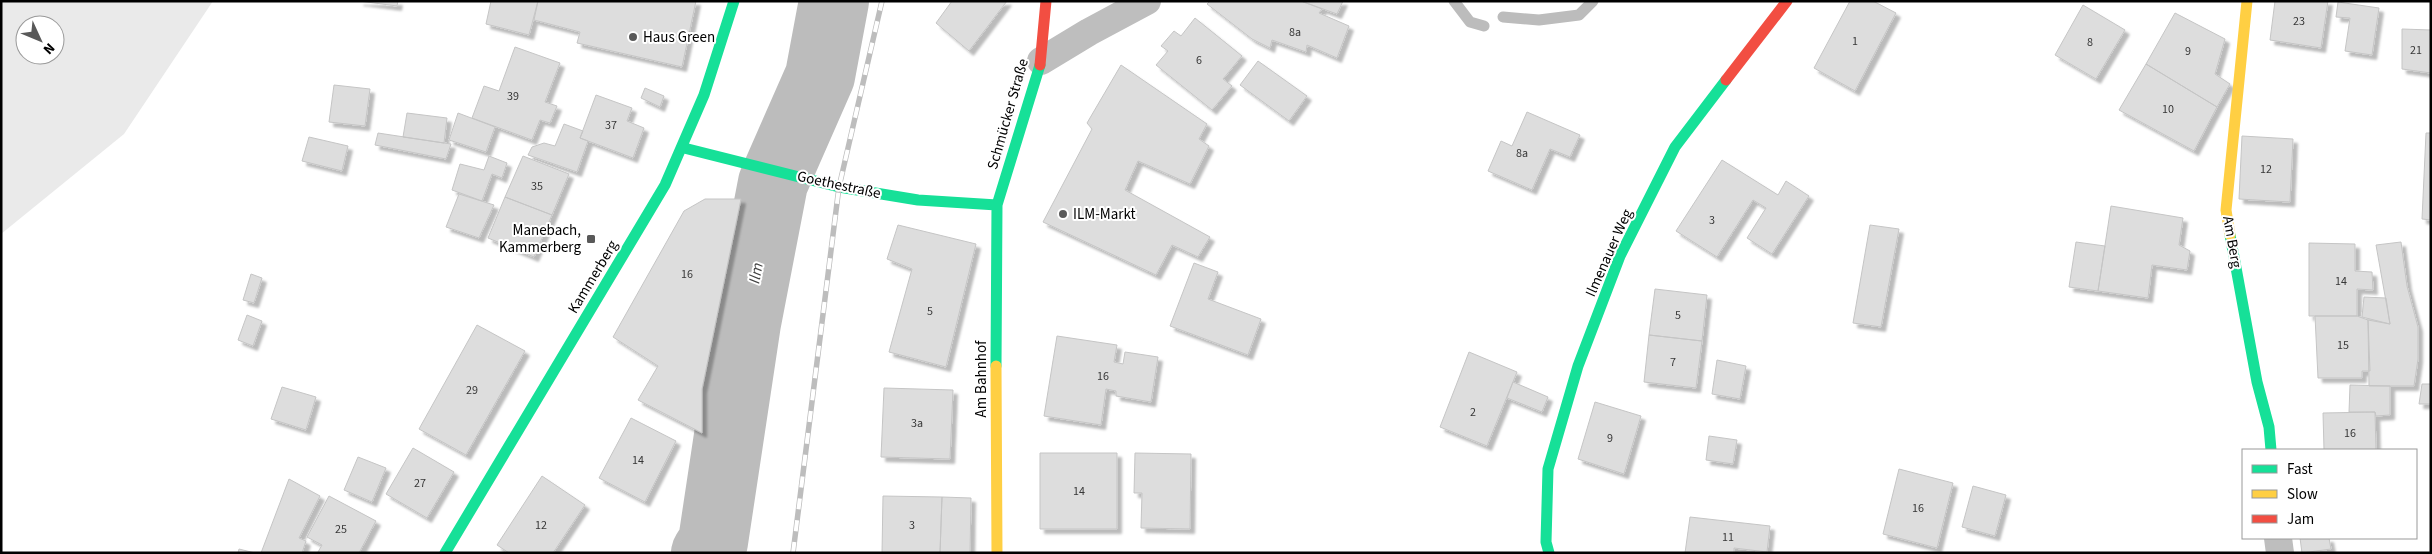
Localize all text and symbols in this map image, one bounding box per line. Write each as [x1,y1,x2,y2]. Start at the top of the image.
house number: 23 [2293,13,2305,30]
north arrow [15,15,65,65]
house number: 8a [1289,24,1301,41]
place label: Haus Green [643,27,715,48]
marker: Haus Green [627,31,639,43]
house number: 1 [1852,33,1858,50]
house number: 8 [2087,34,2093,51]
text: N [38,38,59,59]
house number: 21 [2410,42,2422,59]
house number: 9 [2185,43,2191,60]
house number: 6 [1196,52,1202,69]
street label: Schmücker Straße [982,56,1034,172]
house number: 39 [507,88,519,105]
house number: 10 [2162,101,2174,118]
house number: 37 [605,117,617,134]
house number: 8a [1516,145,1528,162]
house number: 12 [2260,161,2272,178]
street label: Goethestraße [795,166,883,204]
house number: 35 [531,178,543,195]
place label: ILM-Markt [1073,204,1136,225]
street label: Ilmenauer Weg [1580,205,1638,300]
marker: ILM-Markt [1057,208,1069,220]
house number: 3 [1709,212,1715,229]
street label: Am Berg [2217,214,2247,270]
place label: Manebach, Kammerberg [499,220,581,258]
marker: Manebach, Kammerberg [585,233,597,245]
street label: Kammerberg [563,236,623,318]
water label: Ilm [743,261,769,285]
house number: 16 [681,266,693,283]
house number: 14 [2335,273,2347,290]
house number: 5 [927,303,933,320]
house number: 5 [1675,307,1681,324]
house number: 15 [2337,337,2349,354]
street label: Am Bahnhof [971,340,992,417]
house number: 7 [1670,354,1676,371]
house number: 16 [1097,368,1109,385]
house number: 29 [466,382,478,399]
house number: 2 [1470,404,1476,421]
house number: 3a [911,415,923,432]
house number: 16 [2344,425,2356,442]
house number: 9 [1607,430,1613,447]
legend [2242,449,2417,539]
house number: 14 [632,452,644,469]
text: Fast [2287,459,2313,480]
house number: 27 [414,475,426,492]
house number: 14 [1073,483,1085,500]
text: Slow [2287,484,2318,505]
house number: 16 [1912,500,1924,517]
text: Jam [2287,509,2314,530]
house number: 12 [535,517,547,534]
house number: 3 [909,517,915,534]
house number: 25 [335,521,347,538]
house number: 11 [1722,529,1734,546]

